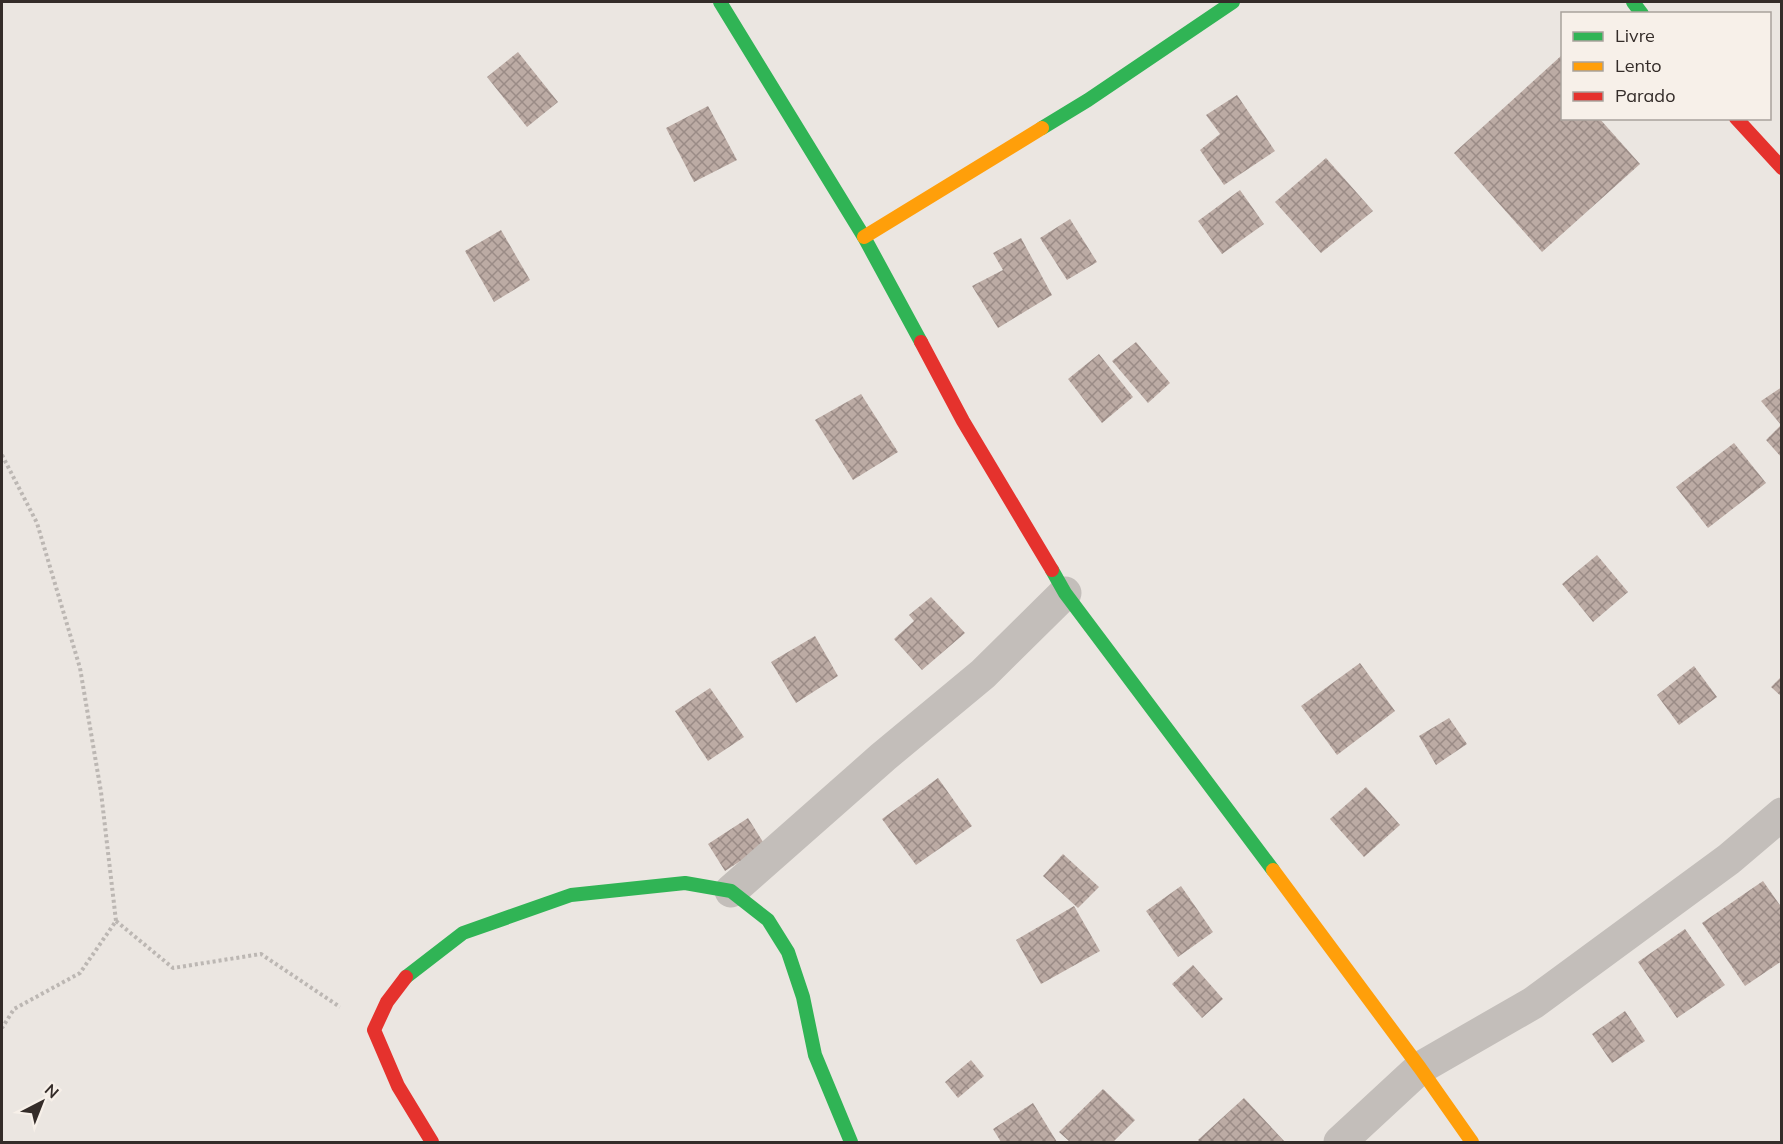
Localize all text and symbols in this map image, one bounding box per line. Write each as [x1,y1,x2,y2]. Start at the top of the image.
legend [1561,12,1771,120]
text: Livre [1615,24,1655,47]
text: Lento [1615,54,1662,77]
text: Parado [1615,84,1675,107]
north arrow [12,1072,72,1132]
text: N [41,1079,63,1102]

